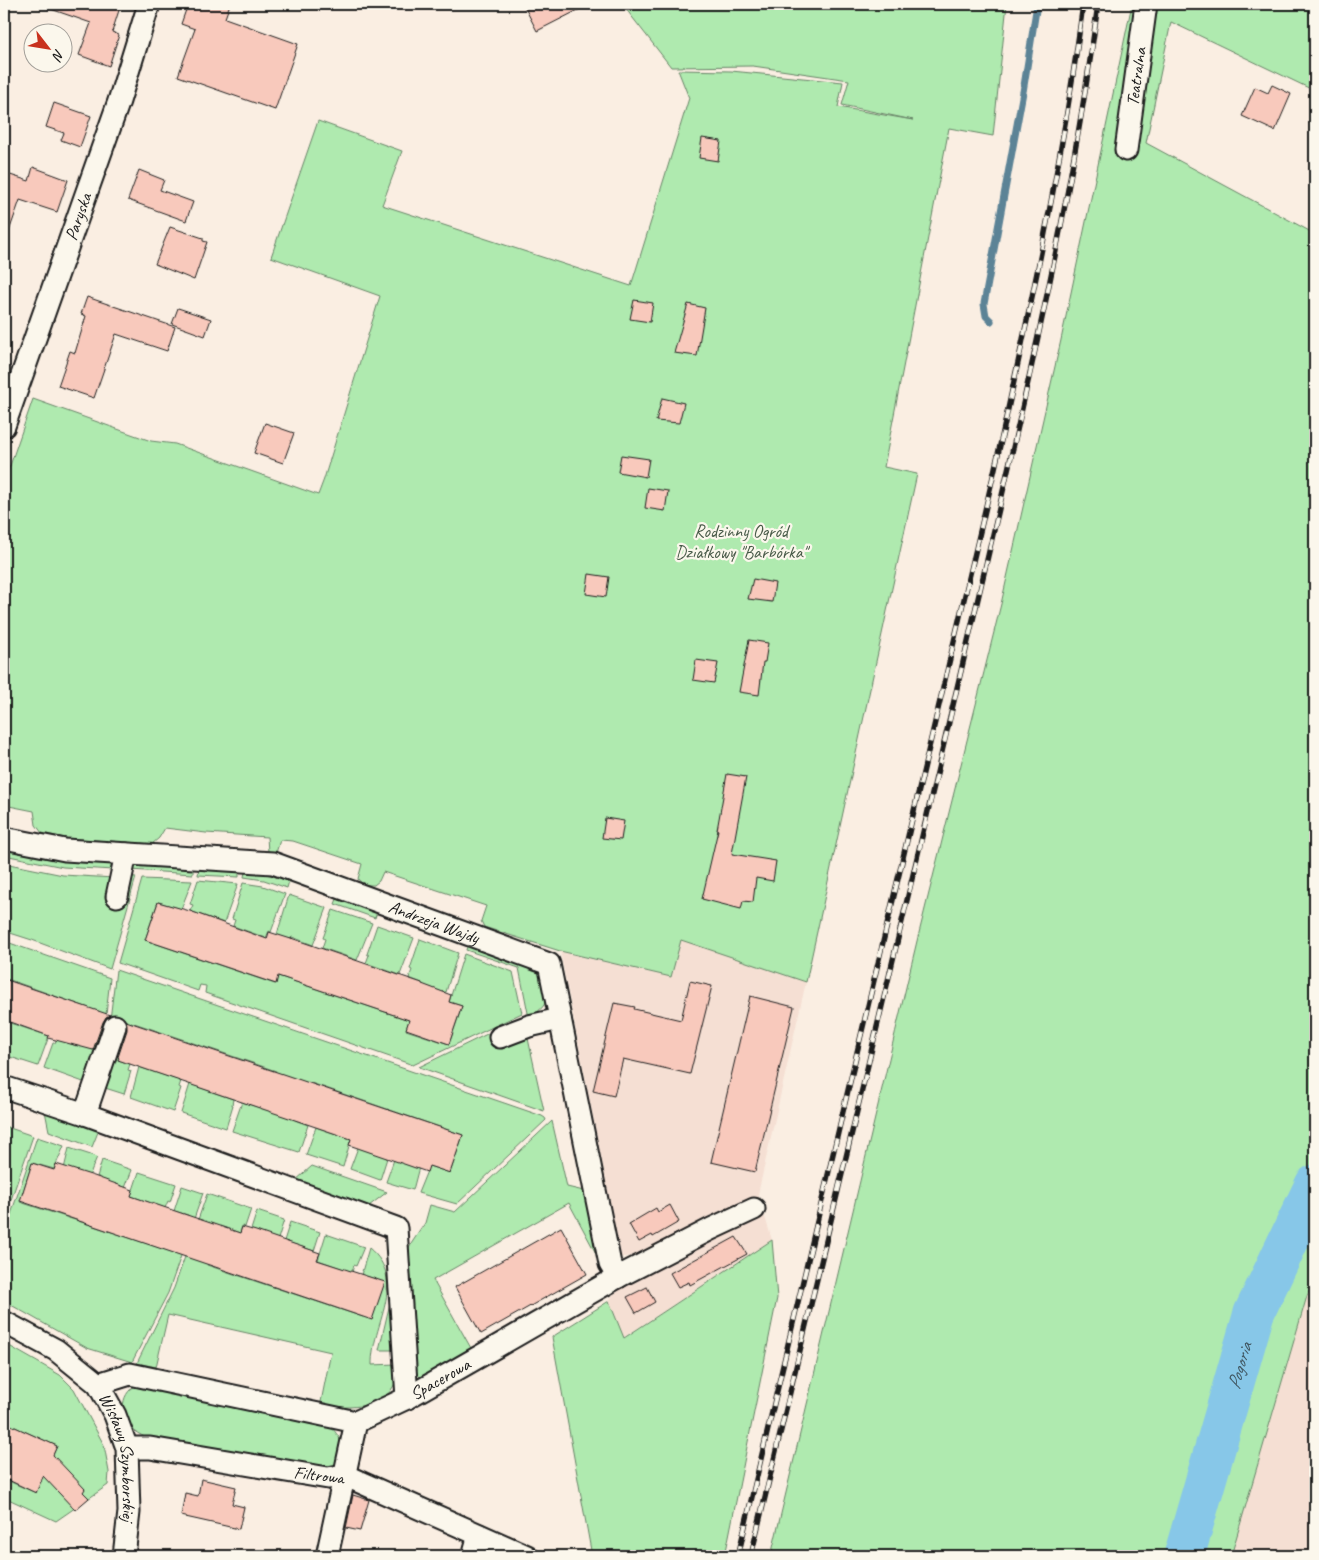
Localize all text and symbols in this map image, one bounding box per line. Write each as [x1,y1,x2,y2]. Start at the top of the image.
north arrow [22,22,72,72]
street label: Teatralna [1121,45,1151,107]
text: N [48,46,68,65]
street label: Paryska [60,189,97,243]
park label: Rodzinny Ogród Działkowy "Barbórka" [675,520,811,563]
street label: Andrzeja Wajdy [386,895,484,949]
water label: Pogoria [1222,1338,1258,1392]
street label: Spacerowa [406,1353,475,1405]
street label: Wisławy Szymborskiej [94,1389,140,1525]
street label: Filtrowa [293,1461,347,1489]

